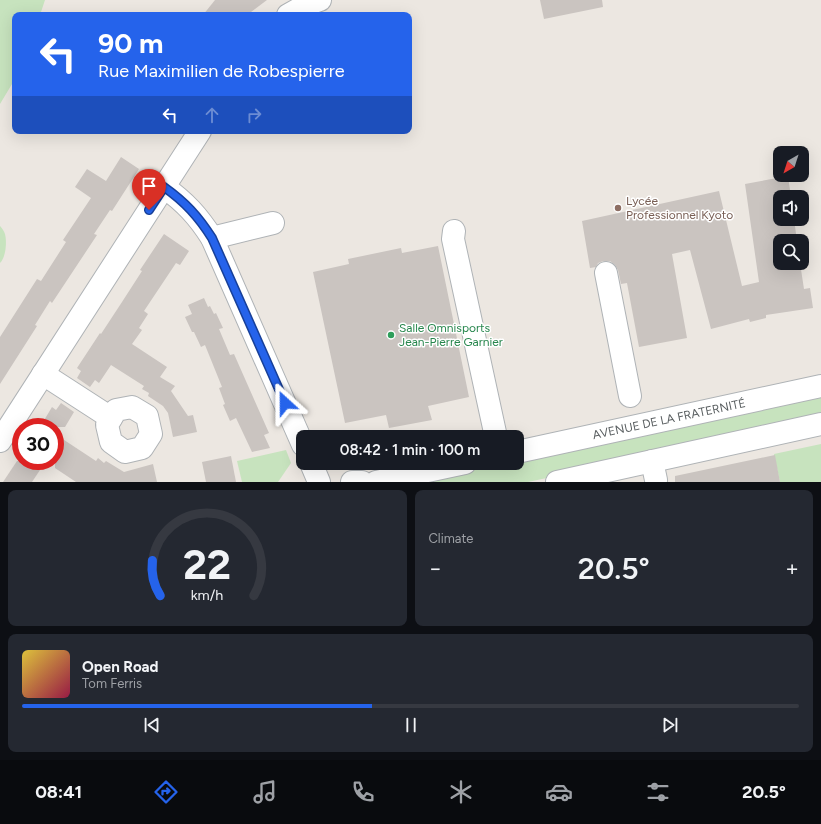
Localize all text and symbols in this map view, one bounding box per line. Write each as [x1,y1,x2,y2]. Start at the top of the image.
text: 90 m [98,26,163,60]
icon: left [32,28,84,80]
text: Rue Maximilien de Robespierre [98,60,345,82]
icon: left [159,104,181,126]
icon: ahead [201,104,223,126]
icon: right [243,104,265,126]
north arrow [773,146,809,182]
map controls [773,146,809,270]
pin [132,169,166,210]
icon: arrive [138,175,160,197]
button: sound [773,190,809,226]
place label: Lycée Professionnel Kyoto [626,194,733,222]
marker: Lycée Professionnel Kyoto [613,203,623,213]
button: search [773,234,809,270]
place label: Salle Omnisports Jean-Pierre Garnier [399,321,503,349]
marker: Salle Omnisports Jean-Pierre Garnier [386,330,396,340]
position arrow [264,382,306,424]
street label: AVENUE DE LA FRATERNITÉ [591,396,747,442]
speed limit sign: 30 [12,418,64,470]
text: 08:42 · 1 min · 100 m [340,441,480,459]
text: Climate [429,531,473,546]
text: 22 [183,539,231,589]
text: 20.5° [578,550,650,587]
text: − [429,555,442,582]
text: + [785,555,799,582]
text: km/h [191,586,224,604]
text: Open Road [82,658,159,676]
text: Tom Ferris [82,676,142,691]
icon: previous [141,714,163,736]
icon: pause [400,714,422,736]
icon: next [659,714,681,736]
icon: directions [152,778,180,806]
icon: music [251,778,279,806]
icon: phone [349,778,377,806]
icon: climate [447,778,475,806]
icon: car [545,778,573,806]
icon: filters [644,778,672,806]
text: 08:41 [35,781,82,803]
text: 20.5° [742,781,786,803]

